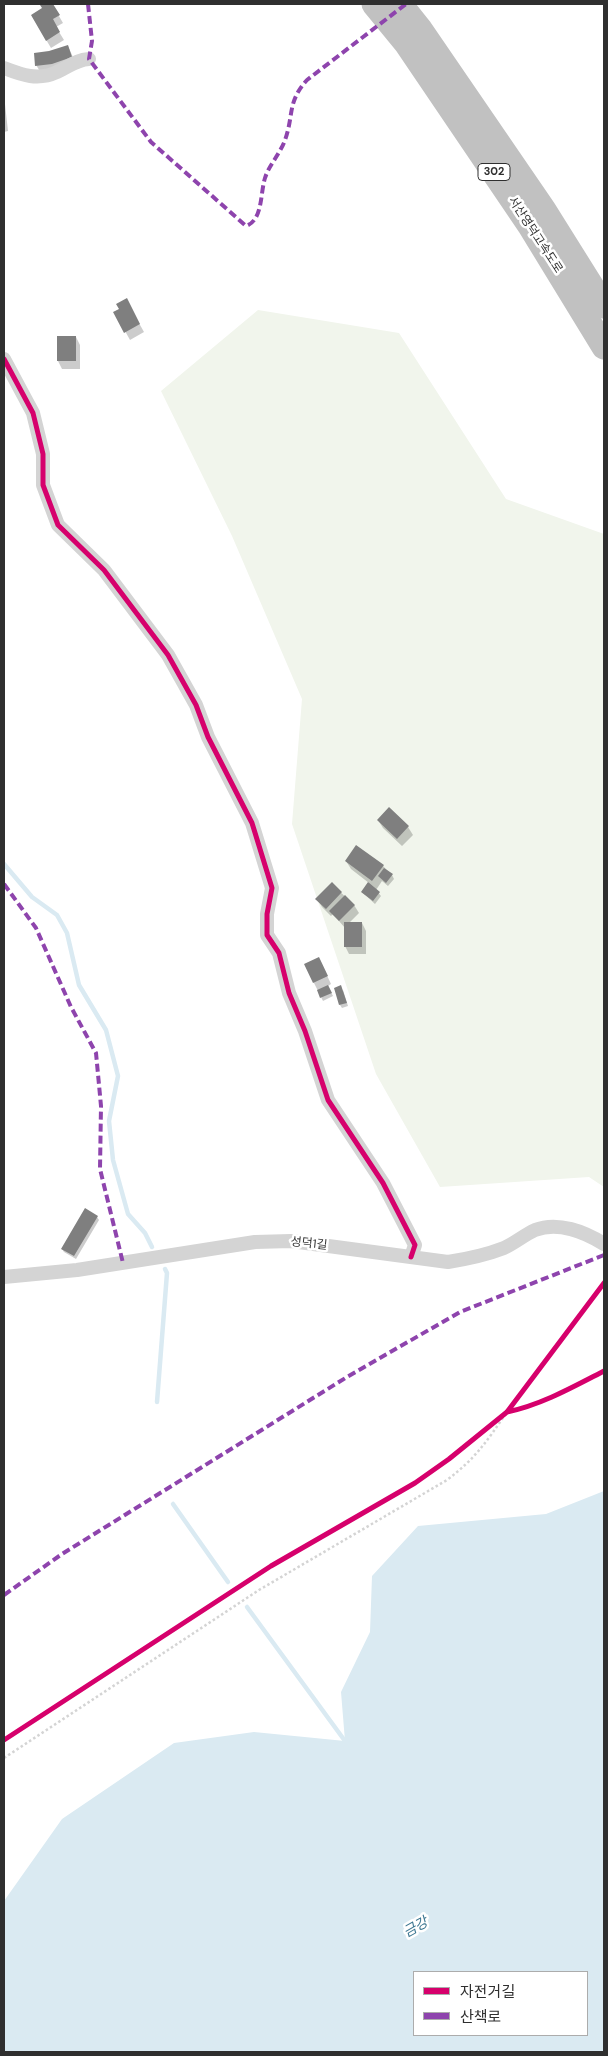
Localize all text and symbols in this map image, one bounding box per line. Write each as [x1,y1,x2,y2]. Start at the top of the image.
road number: 302 [478,163,510,180]
street label: 서산영덕고속도로 [505,194,565,276]
street label: 성덕1길 [290,1235,328,1253]
water label: 금강 [401,1914,431,1942]
legend [413,1971,588,2036]
text: 자전거길 [460,1982,515,2002]
text: 산책로 [460,2007,501,2027]

